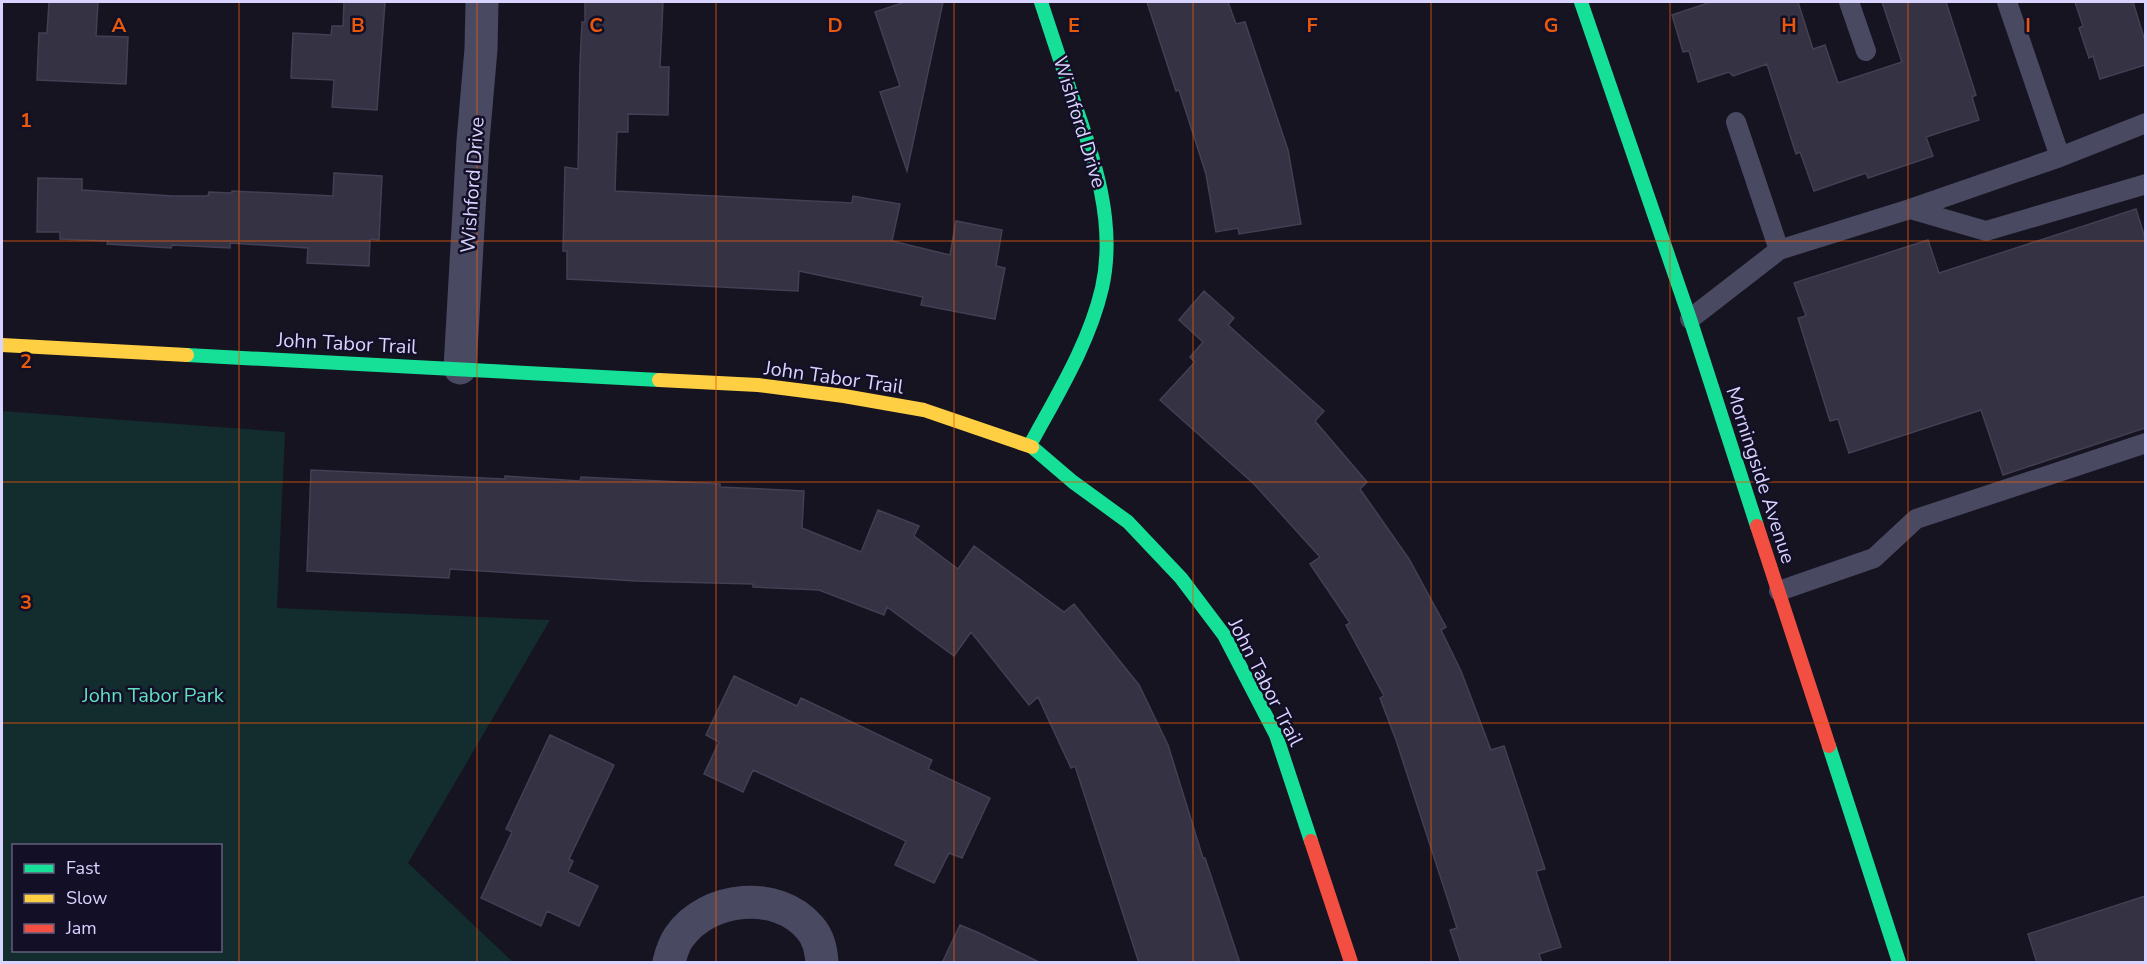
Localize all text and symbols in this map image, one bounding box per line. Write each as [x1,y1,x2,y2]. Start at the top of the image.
text: A [112,12,127,39]
text: B [351,12,365,39]
text: C [589,12,603,39]
text: D [827,12,843,39]
text: E [1068,12,1080,39]
text: F [1306,12,1318,39]
text: G [1544,12,1558,39]
text: H [1781,12,1797,39]
text: I [2025,12,2031,39]
street label: Wishford Drive [1047,53,1112,191]
text: 1 [20,107,32,134]
street label: Wishford Drive [454,116,491,254]
street label: John Tabor Trail [275,326,418,361]
text: 2 [20,348,32,375]
street label: John Tabor Trail [762,354,905,401]
street label: Morningside Avenue [1719,383,1802,567]
text: 3 [20,589,32,616]
street label: John Tabor Trail [1221,613,1309,751]
park label: John Tabor Park [81,682,225,709]
legend [12,844,222,952]
text: Fast [66,856,101,880]
text: Slow [66,886,107,910]
text: Jam [65,916,97,940]

